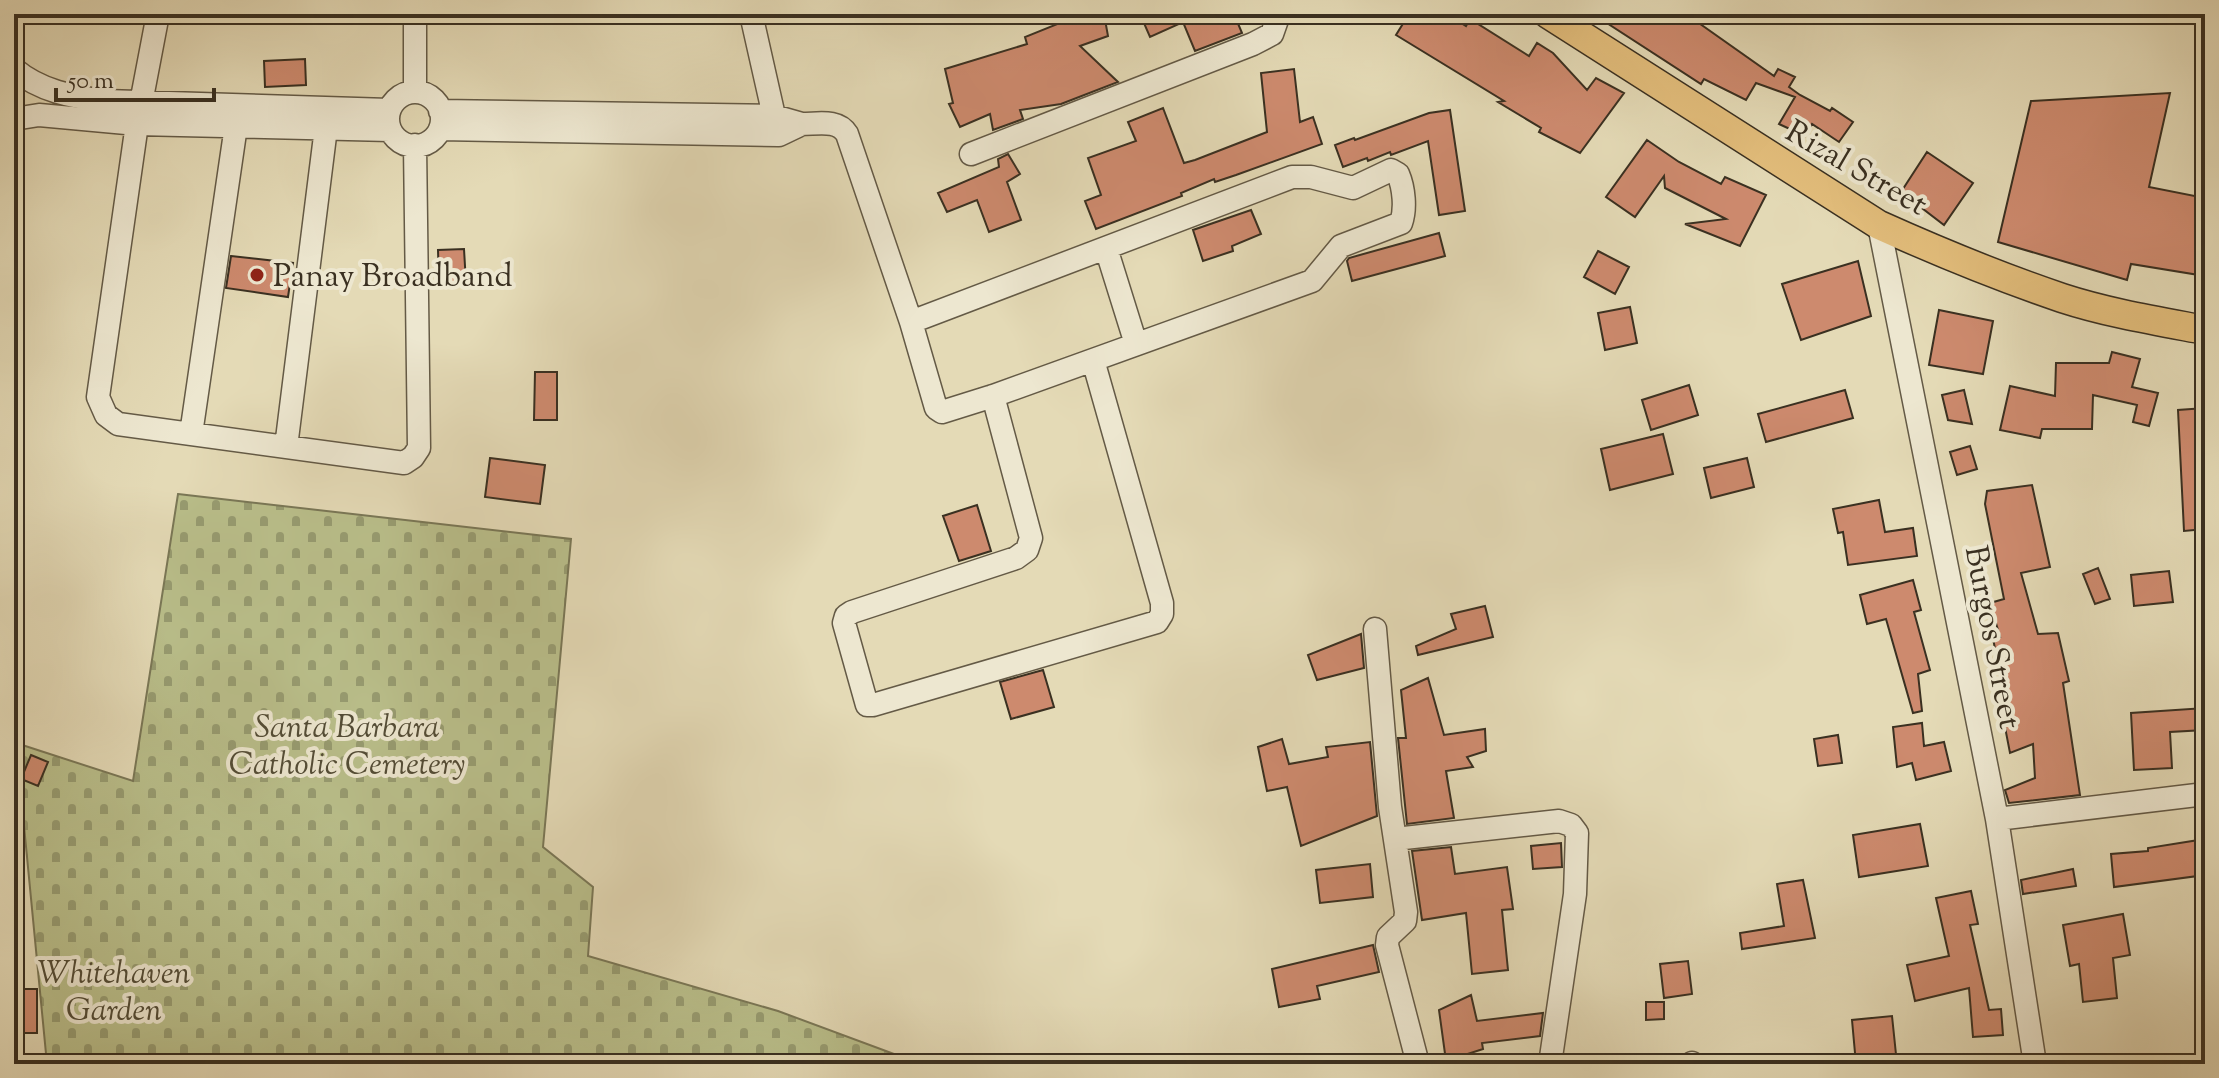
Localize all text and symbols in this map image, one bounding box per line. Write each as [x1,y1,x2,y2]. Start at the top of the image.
scale bar [56,52,214,102]
text: 50 m [66,65,114,99]
street label: Rizal Street [1776,110,1935,229]
place label: Panay Broadband [273,255,513,301]
marker: Panay Broadband [248,266,266,284]
street label: Burgos Street [1951,542,2031,733]
park label: Santa Barbara Catholic Cemetery [229,706,465,789]
park label: Whitehaven Garden [38,952,191,1035]

